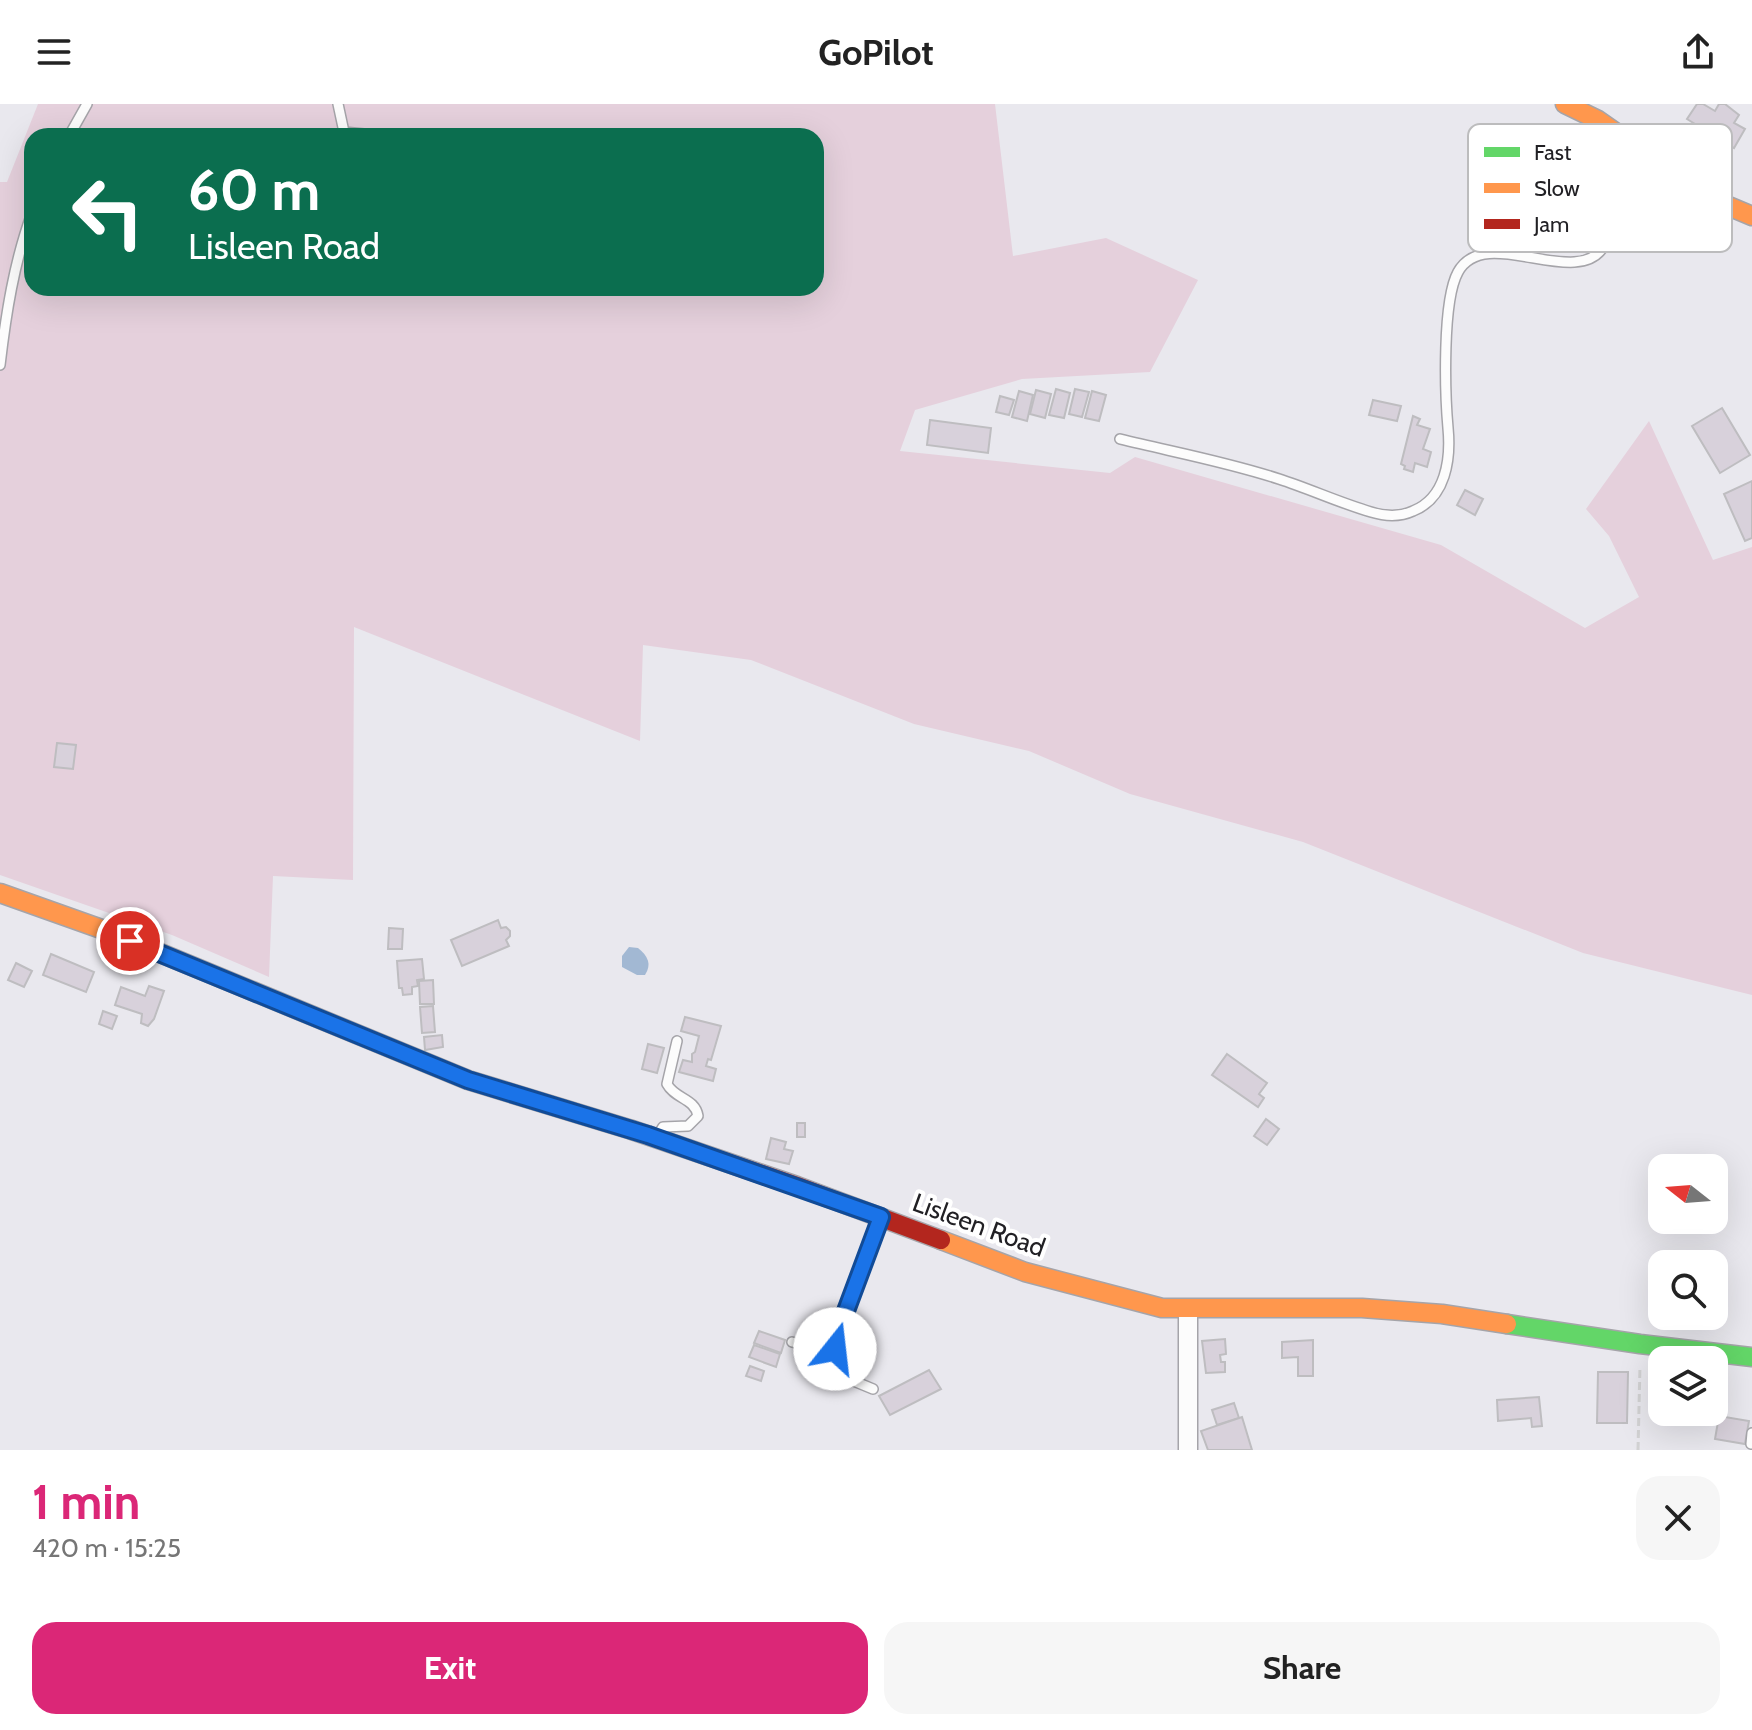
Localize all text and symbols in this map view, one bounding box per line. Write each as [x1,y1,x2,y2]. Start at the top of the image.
icon: menu [32,30,76,74]
text: GoPilot [818,30,934,74]
icon: share [1676,30,1720,74]
legend [1468,124,1732,252]
text: Fast [1534,139,1572,166]
text: 60 m [188,156,320,224]
icon: left [56,160,160,264]
text: Slow [1534,175,1580,202]
text: Jam [1533,211,1569,238]
text: Lisleen Road [188,224,380,268]
pin [96,907,164,975]
icon: arrive [108,919,152,963]
north arrow [1648,1154,1728,1234]
map controls [1648,1154,1728,1426]
street label: Lisleen Road [908,1186,1050,1264]
button: search [1648,1250,1728,1330]
position arrow [793,1307,877,1391]
button: layers [1648,1346,1728,1426]
text: 1 min [32,1473,140,1531]
button: close [1636,1476,1720,1560]
text: 420 m · 15:25 [32,1532,181,1564]
button: Exit [32,1622,868,1714]
button: Share [884,1622,1720,1714]

